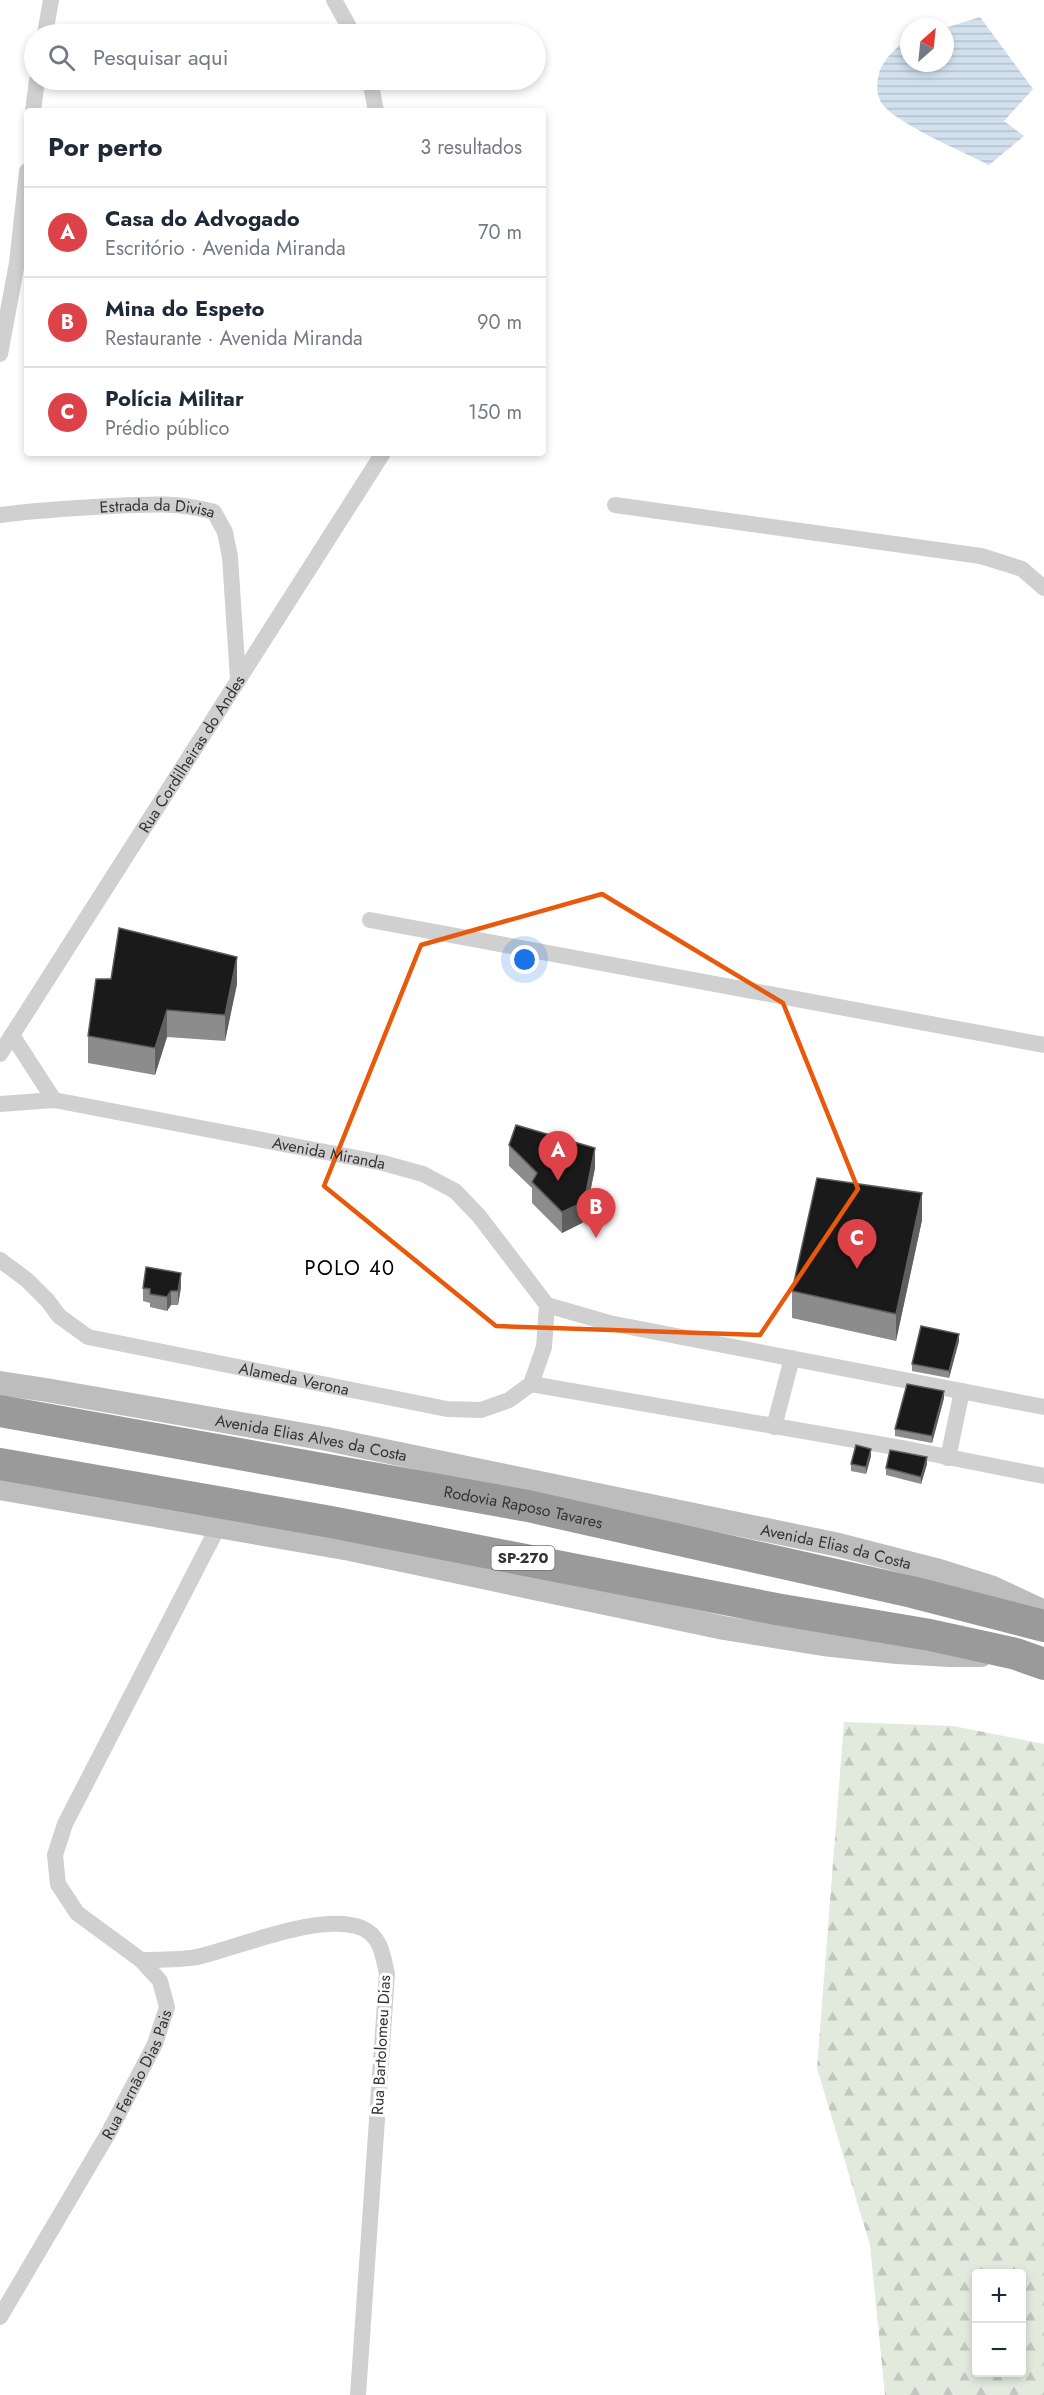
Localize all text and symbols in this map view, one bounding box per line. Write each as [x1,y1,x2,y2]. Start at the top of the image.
north arrow [900,18,954,72]
search box [24,24,546,90]
icon: search [45,41,78,74]
text: Pesquisar aqui [93,41,228,73]
text: Por perto [48,128,162,166]
text: 3 resultados [420,133,522,162]
text: Casa do Advogado [105,202,300,234]
text: A [60,218,75,247]
text: 70 m [478,218,522,247]
text: Escritório · Avenida Miranda [105,234,346,263]
text: Mina do Espeto [105,292,264,324]
text: B [61,308,74,337]
text: 90 m [477,308,522,337]
text: Restaurante · Avenida Miranda [105,324,363,353]
text: Polícia Militar [105,382,244,414]
text: C [60,398,75,427]
text: 150 m [468,398,522,427]
text: Prédio público [105,414,230,443]
street label: Estrada da Divisa [99,493,218,523]
street label: Rua Cordilheiras do Andes [132,670,250,837]
your location [510,945,539,974]
street label: Avenida Miranda [270,1131,387,1175]
pin: A [538,1132,578,1181]
pin: B [576,1188,616,1238]
pin: C [838,1220,876,1269]
district label: POLO 40 [304,1254,396,1283]
street label: Alameda Verona [237,1356,351,1401]
street label: Avenida Elias Alves da Costa [214,1408,409,1467]
street label: Rodovia Raposo Tavares [442,1480,605,1534]
street label: Avenida Elias da Costa [759,1518,914,1575]
road number: SP-270 [492,1546,554,1570]
street label: Rua Bartolomeu Dias [366,1974,396,2116]
street label: Rua Fernão Dias Pais [96,2006,177,2143]
map controls [972,2269,1026,2377]
button: + [972,2269,1026,2323]
button: − [972,2323,1026,2377]

